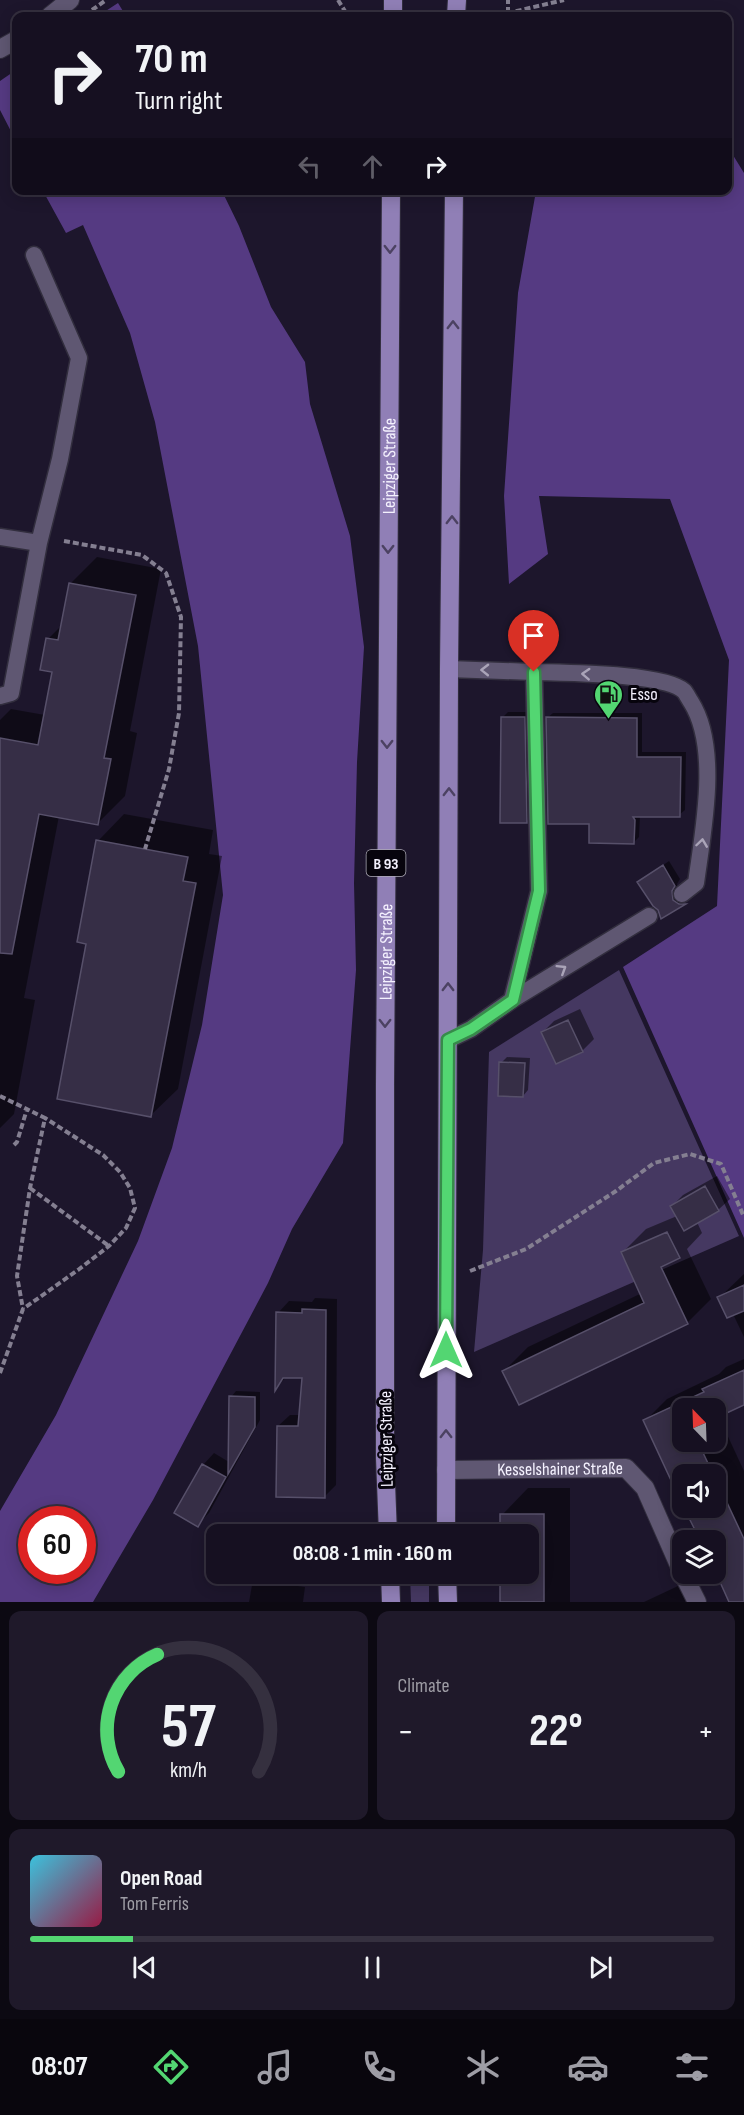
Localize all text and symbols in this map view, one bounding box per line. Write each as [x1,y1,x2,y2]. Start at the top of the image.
text: 70 m [135,34,208,85]
icon: right [36,36,114,114]
text: Turn right [135,85,222,117]
icon: left [293,150,326,183]
icon: ahead [356,150,389,183]
icon: right [419,150,452,183]
one-way arrow [384,244,397,253]
one-way arrow [447,320,459,329]
street label: Leipziger Straße [379,418,400,514]
one-way arrow [446,515,458,524]
one-way arrow [382,544,394,553]
pin [508,610,559,672]
icon: arrive [517,619,550,652]
one-way arrow [480,664,489,677]
one-way arrow [581,668,590,681]
fuel station icon: Esso [593,678,625,720]
place label: Esso [630,684,658,705]
one-way arrow [381,739,393,748]
one-way arrow [443,788,455,797]
one-way arrow [695,838,707,847]
road number: B 93 [366,850,406,876]
street label: Leipziger Straße [376,904,397,1000]
one-way arrow [556,965,566,977]
one-way arrow [442,983,454,992]
one-way arrow [379,1018,392,1027]
position arrow [414,1318,478,1382]
street label: Leipziger Straße [375,1391,398,1487]
north arrow [672,1398,726,1452]
map controls [672,1398,726,1584]
one-way arrow [440,1430,452,1439]
street label: Kesselshainer Straße [497,1458,623,1480]
button: sound [672,1464,726,1518]
speed limit sign: 60 [18,1506,96,1584]
button: layers [672,1530,726,1584]
text: 08:08 · 1 min · 160 m [293,1540,452,1567]
text: Climate [398,1674,450,1698]
text: 57 [161,1690,216,1765]
text: 22° [529,1704,583,1759]
text: − [398,1712,414,1752]
text: + [698,1712,714,1752]
text: km/h [170,1759,207,1784]
text: Open Road [120,1865,202,1892]
text: Tom Ferris [120,1892,189,1916]
icon: previous [128,1951,161,1984]
icon: pause [356,1951,389,1984]
icon: next [584,1951,617,1984]
icon: directions [150,2046,192,2088]
icon: music [254,2046,296,2088]
icon: phone [358,2046,400,2088]
icon: climate [462,2046,504,2088]
icon: car [567,2046,609,2088]
icon: filters [671,2046,713,2088]
text: 08:07 [31,2051,87,2083]

